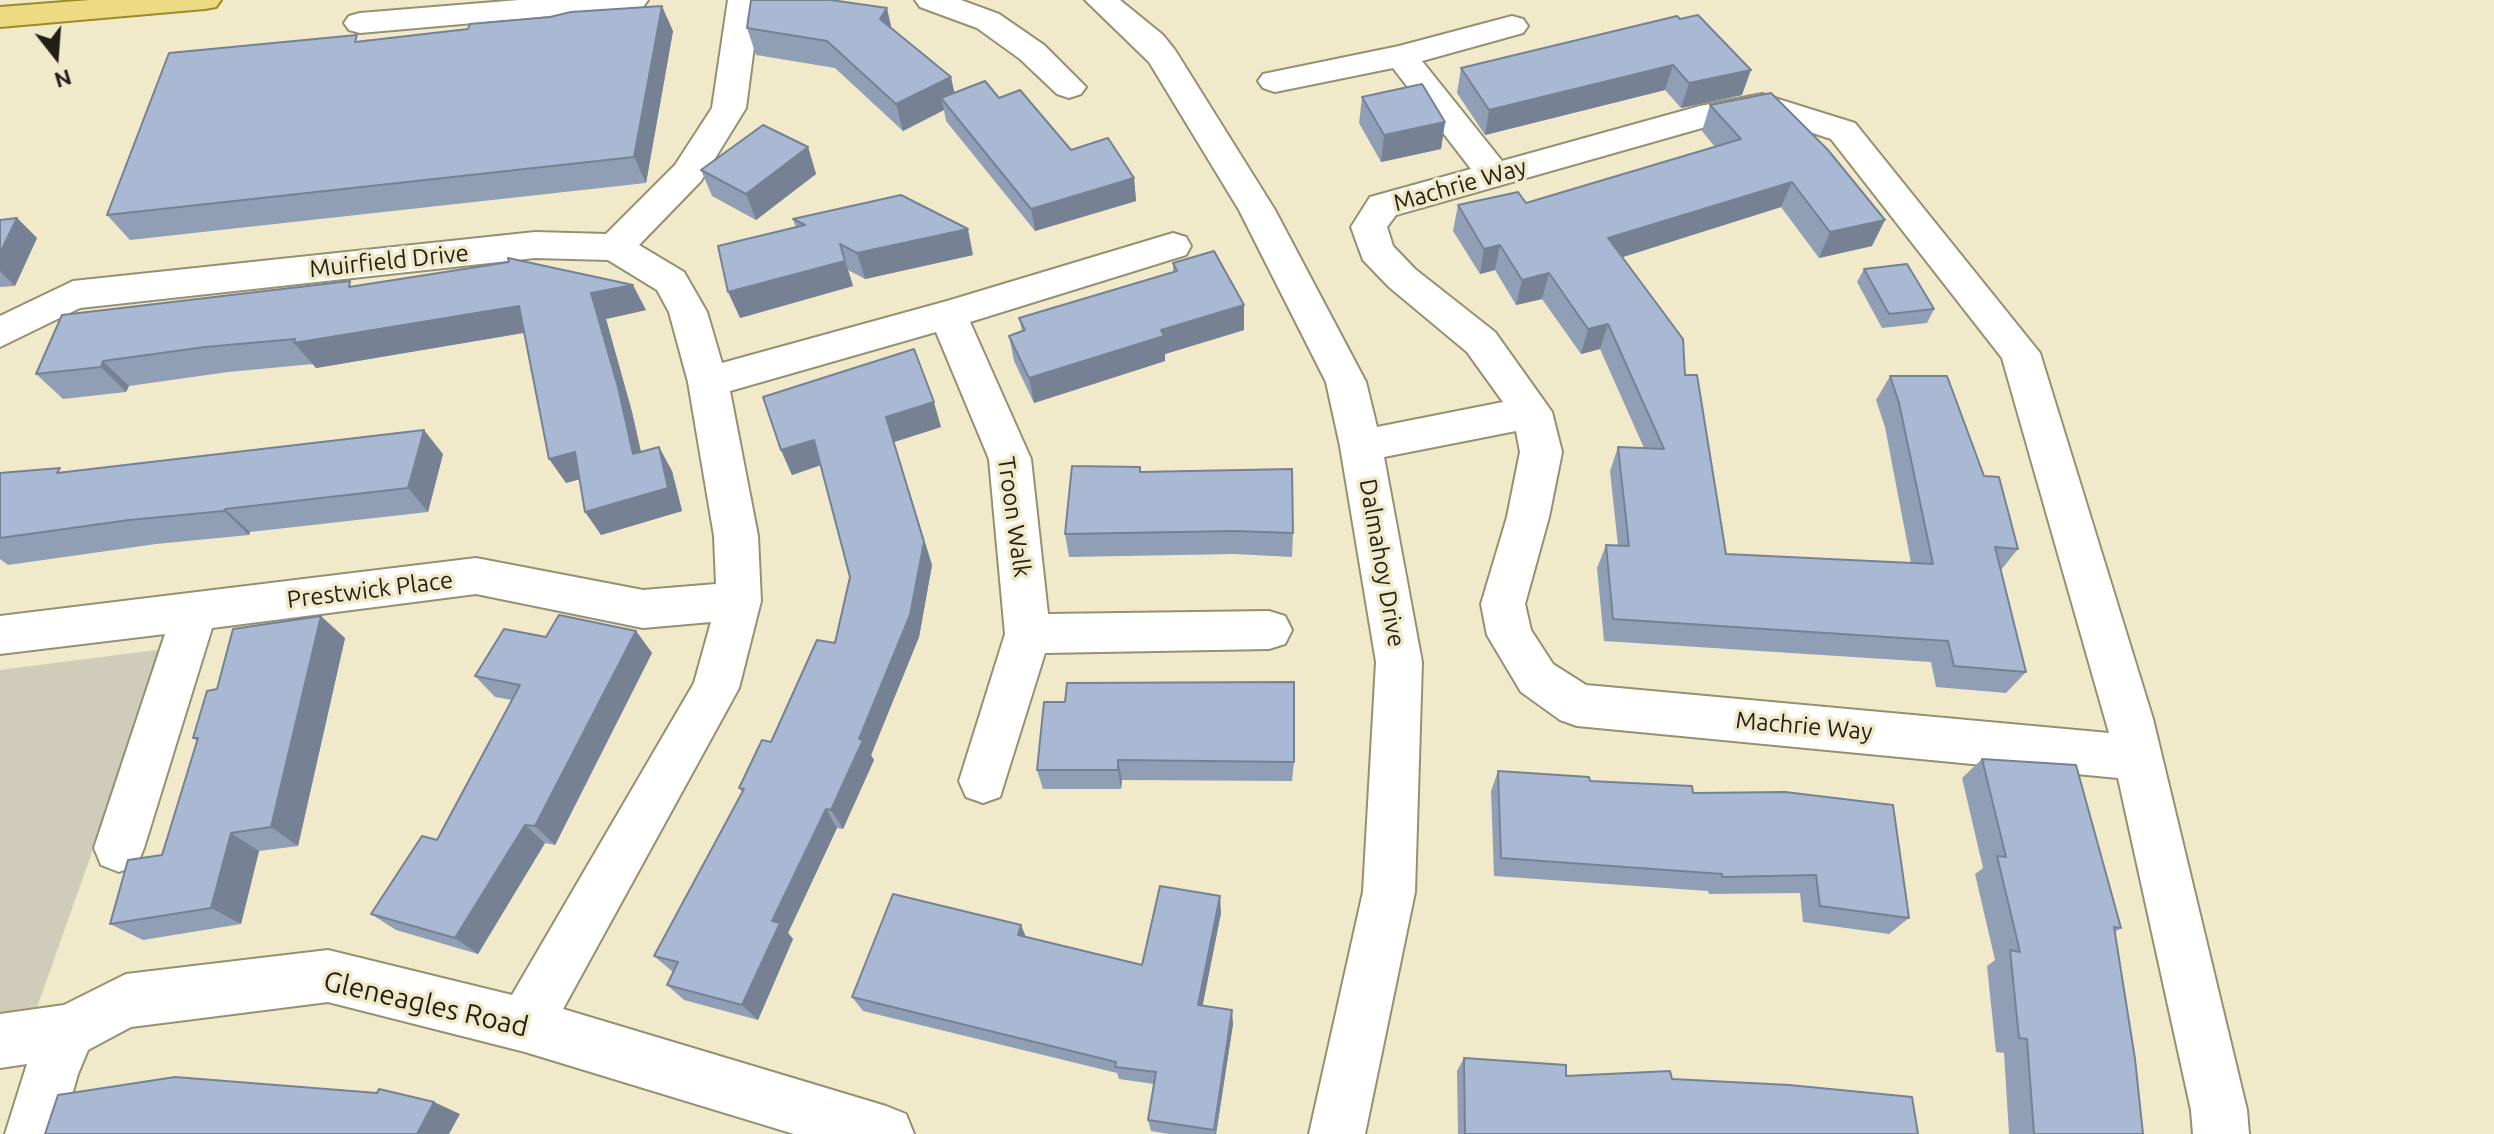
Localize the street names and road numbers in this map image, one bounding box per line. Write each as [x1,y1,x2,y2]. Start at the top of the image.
street label: Machrie Way [1390,152,1530,218]
street label: Muirfield Drive [308,238,470,284]
street label: Troon Walk [991,455,1037,579]
street label: Dalmahoy Drive [1353,477,1411,649]
street label: Prestwick Place [285,566,455,614]
street label: Machrie Way [1734,706,1874,746]
street label: Gleneagles Road [320,964,532,1044]

